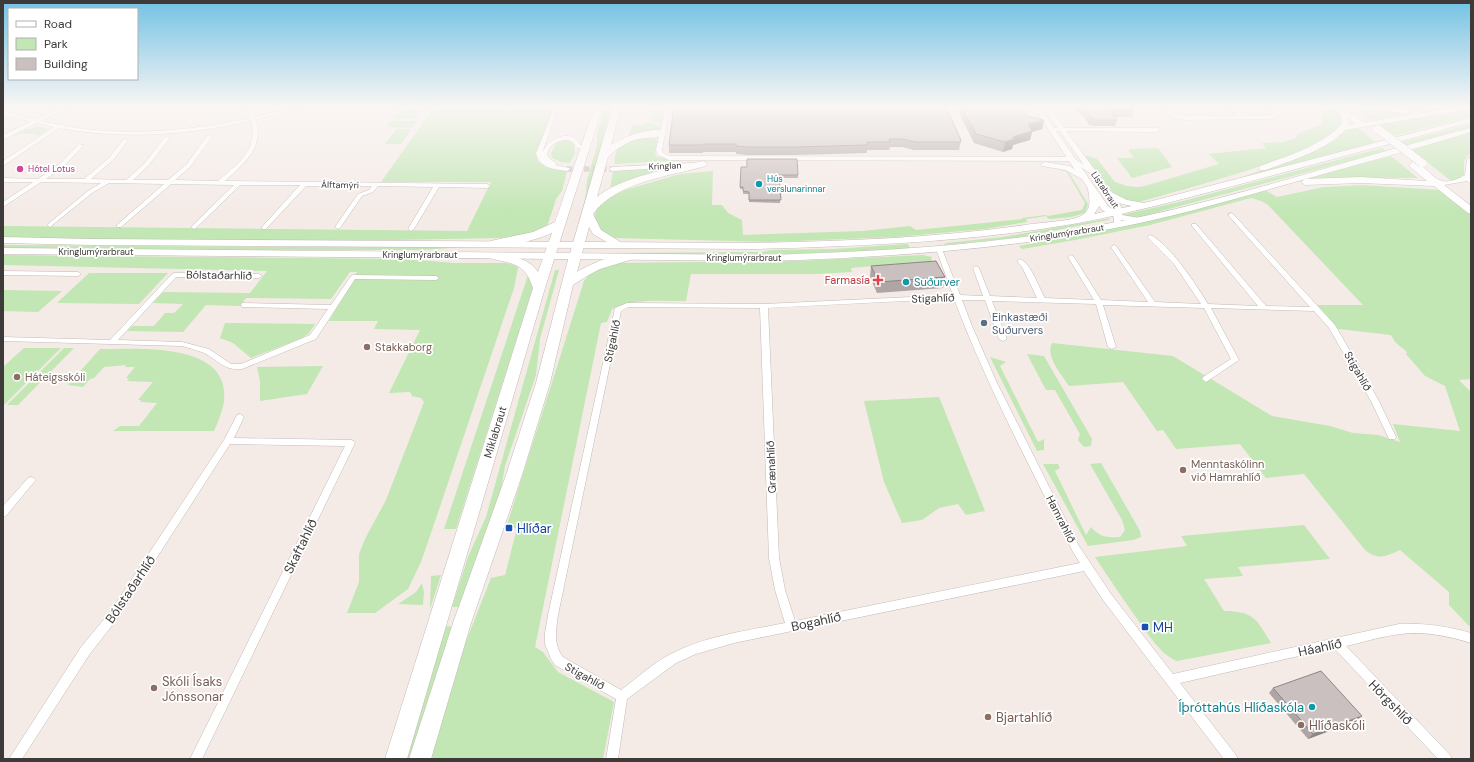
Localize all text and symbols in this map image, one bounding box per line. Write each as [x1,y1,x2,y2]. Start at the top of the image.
legend [8,8,138,80]
text: Road [44,16,72,32]
text: Park [44,36,68,52]
text: Building [44,56,88,72]
street label: Kringlan [648,159,682,173]
place label: Hótel Lotus [28,163,76,175]
marker: Hótel Lotus [15,164,25,174]
street label: Listabraut [1088,169,1122,211]
place label: Hús verslunarinnar [767,173,826,195]
street label: Álftamýri [321,178,359,191]
marker: Hús verslunarinnar [754,179,764,189]
street label: Kringlumýrarbraut [1029,221,1105,245]
street label: Kringlumýrarbraut [58,246,134,258]
street label: Kringlumýrarbraut [382,249,458,261]
street label: Kringlumýrarbraut [706,252,782,264]
street label: Bólstaðarhlíð [186,267,252,283]
place label: Farmasía [825,273,870,287]
marker: Farmasía [873,275,883,285]
place label: Suðurver [914,275,960,289]
marker: Suðurver [901,277,911,287]
street label: Stigahlíð [911,290,955,306]
place label: Einkastæði Suðurvers [992,310,1048,337]
street label: Stigahlíð [601,318,623,364]
marker: Einkastæði Suðurvers [979,318,989,328]
place label: Stakkaborg [375,340,432,354]
marker: Stakkaborg [362,342,372,352]
street label: Stigahlíð [1341,349,1375,393]
place label: Háteigsskóli [25,370,85,384]
marker: Háteigsskóli [12,372,22,382]
street label: Miklabraut [480,404,510,460]
street label: Grænahlíð [763,440,779,494]
place label: Menntaskólinn við Hamrahlíð [1191,457,1264,484]
marker: Menntaskólinn við Hamrahlíð [1178,465,1188,475]
street label: Hamrahlíð [1043,493,1079,545]
street label: Skaftahlíð [280,516,321,576]
place label: Hlíðar [517,520,552,537]
marker: Hlíðar [504,523,514,533]
street label: Bólstaðarhlíð [102,552,159,626]
street label: Bogahlíð [789,608,843,635]
place label: MH [1153,619,1173,636]
marker: MH [1140,622,1150,632]
street label: Háahlíð [1297,635,1344,660]
street label: Stigahlíð [563,659,608,693]
place label: Skóli Ísaks Jónssonar [162,672,224,705]
street label: Hörgshlíð [1365,676,1416,729]
marker: Skóli Ísaks Jónssonar [149,683,159,693]
place label: Íþróttahús Hlíðaskóla [1179,698,1304,716]
marker: Íþróttahús Hlíðaskóla [1307,702,1317,712]
place label: Bjartahlíð [996,709,1052,726]
marker: Bjartahlíð [983,712,993,722]
place label: Hlíðaskóli [1309,717,1365,734]
marker: Hlíðaskóli [1296,720,1306,730]

